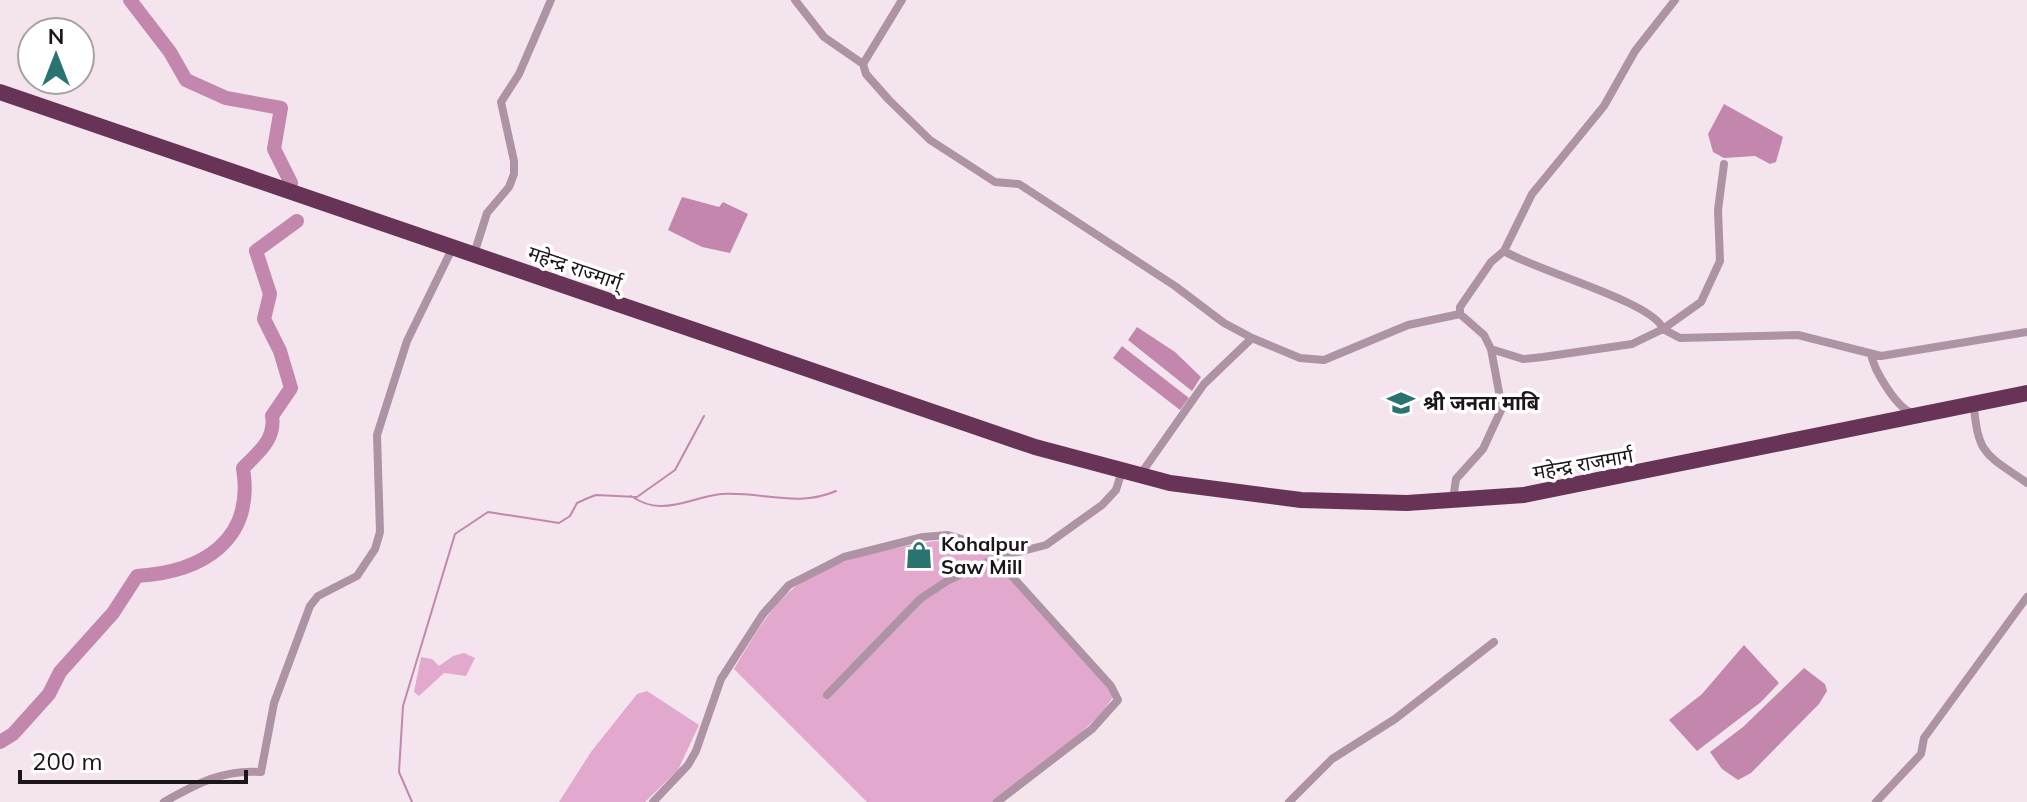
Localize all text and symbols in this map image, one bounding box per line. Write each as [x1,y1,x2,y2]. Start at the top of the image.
north arrow [16,16,96,96]
text: N [48,22,64,50]
street label: महेन्द्र राज्मार्ग् [525,240,628,297]
school or university icon: श्री जनता माबि [1386,388,1416,418]
place label: श्री जनता माबि [1423,390,1540,415]
street label: महेन्द्र राजमार्ग [1531,442,1636,485]
place label: Kohalpur Saw Mill [941,531,1028,579]
shop icon: Kohalpur Saw Mill [904,540,934,570]
scale bar [20,734,246,784]
text: 200 m [32,746,103,776]

